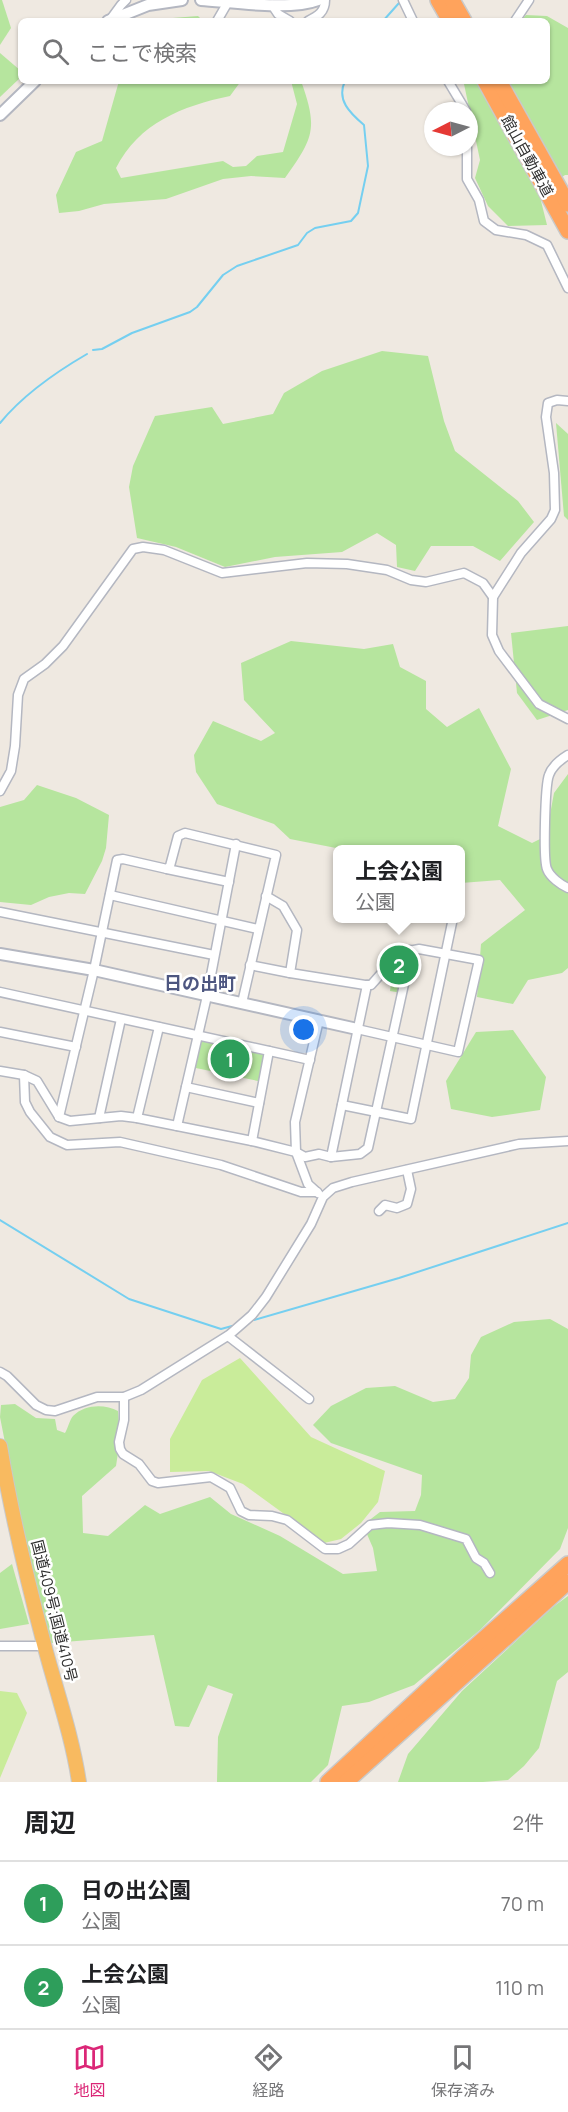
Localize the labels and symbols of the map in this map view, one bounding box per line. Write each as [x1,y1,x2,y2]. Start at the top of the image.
north arrow [424,102,478,156]
street label: 館山自動車道 [496,111,558,200]
pin: 2 [380,942,418,988]
district label: 日の出町 [164,971,236,995]
your location [289,1015,318,1044]
pin: 1 [210,1036,250,1082]
street label: 国道409号;国道410号 [27,1538,82,1684]

